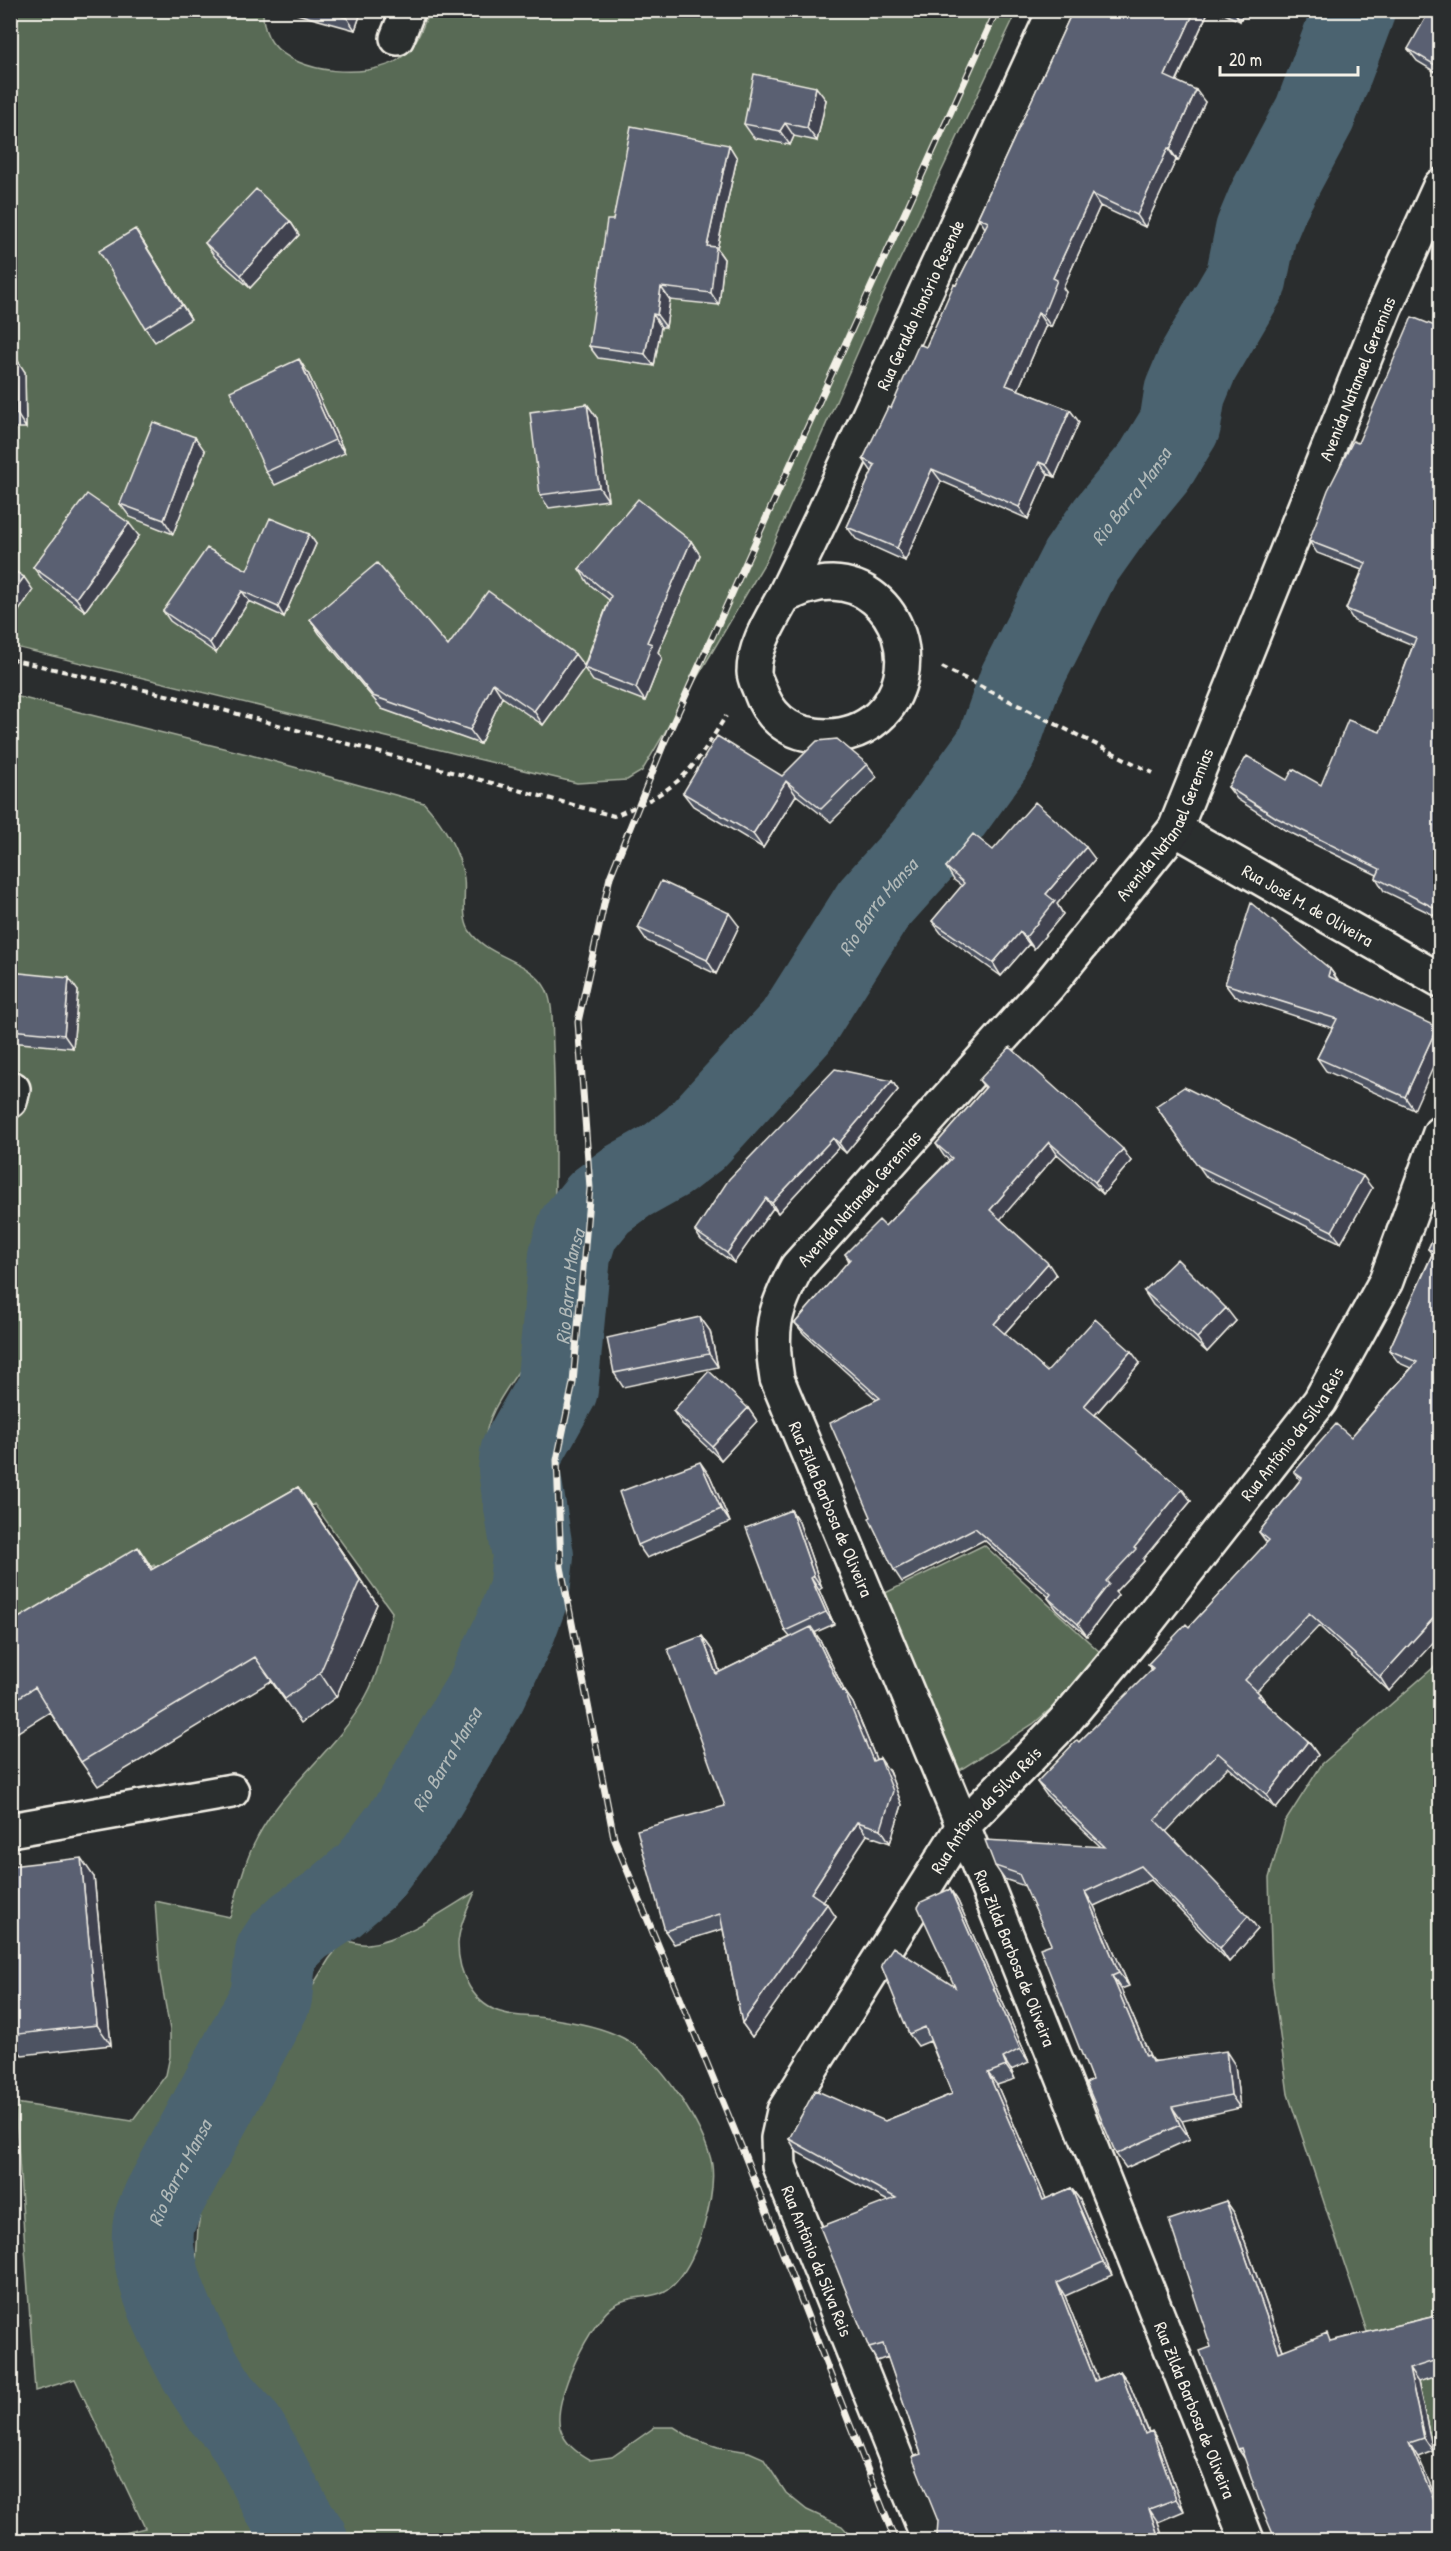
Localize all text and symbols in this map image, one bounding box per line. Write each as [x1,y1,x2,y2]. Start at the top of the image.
scale bar [1220,39,1358,77]
text: 20 m [1229,47,1262,72]
street label: Rua Geraldo Honório Resende [870,215,970,394]
street label: Avenida Natanael Geremias [1312,292,1401,464]
water label: Rio Barra Mansa [1084,441,1178,550]
street label: Avenida Natanael Geremias [1110,744,1219,906]
water label: Rio Barra Mansa [831,850,924,960]
street label: Rua José M. de Oliveira [1238,857,1378,952]
street label: Avenida Natanael Geremias [791,1124,926,1272]
water label: Rio Barra Mansa [548,1223,591,1346]
street label: Rua Antônio da Silva Reis [1234,1362,1349,1506]
street label: Rua Zilda Barbosa de Oliveira [783,1418,879,1600]
water label: Rio Barra Mansa [404,1700,488,1816]
street label: Rua Antônio da Silva Reis [924,1740,1047,1878]
street label: Rua Zilda Barbosa de Oliveira [968,1866,1062,2050]
water label: Rio Barra Mansa [140,2113,218,2229]
street label: Rua Antônio da Silva Reis [775,2182,859,2340]
street label: Rua Zilda Barbosa de Oliveira [1148,2318,1242,2502]

